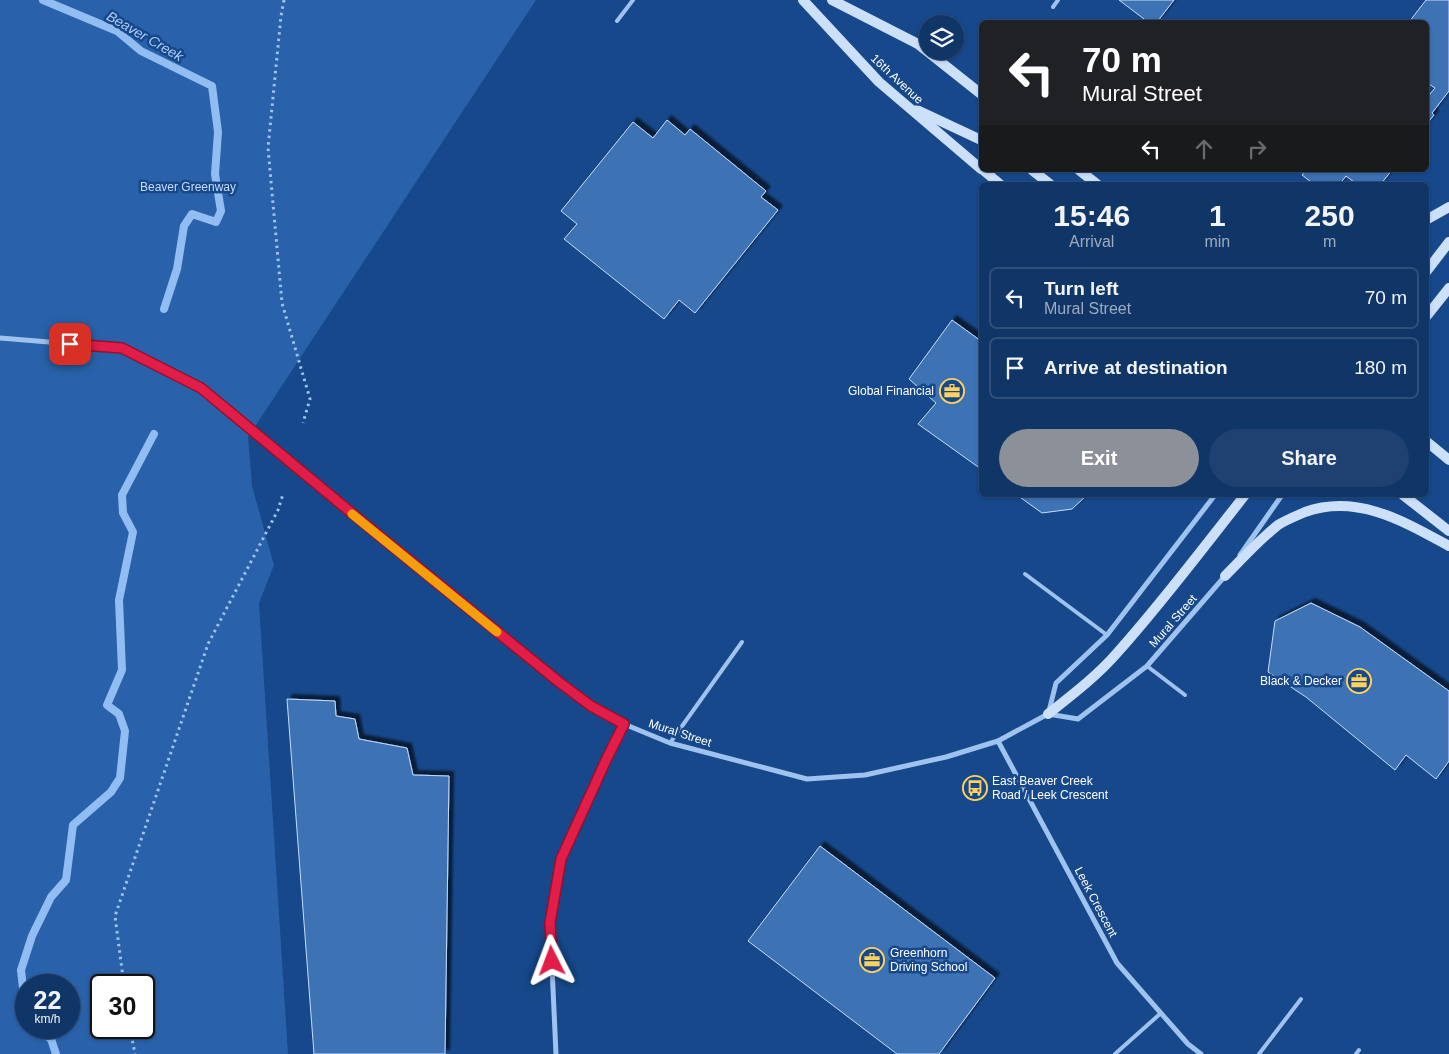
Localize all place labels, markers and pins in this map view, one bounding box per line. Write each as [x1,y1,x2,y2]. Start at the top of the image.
pin [49,323,91,365]
office icon: Global Financial [939,378,965,404]
place label: Global Financial [848,384,934,398]
office icon: Black & Decker [1346,668,1372,694]
place label: Black & Decker [1260,674,1342,688]
place label: East Beaver Creek Road / Leek Crescent [992,774,1109,802]
bus stop icon: East Beaver Creek Road / Leek Crescent [962,775,988,801]
place label: Greenhorn Driving School [890,946,967,974]
office icon: Greenhorn Driving School [859,947,885,973]

